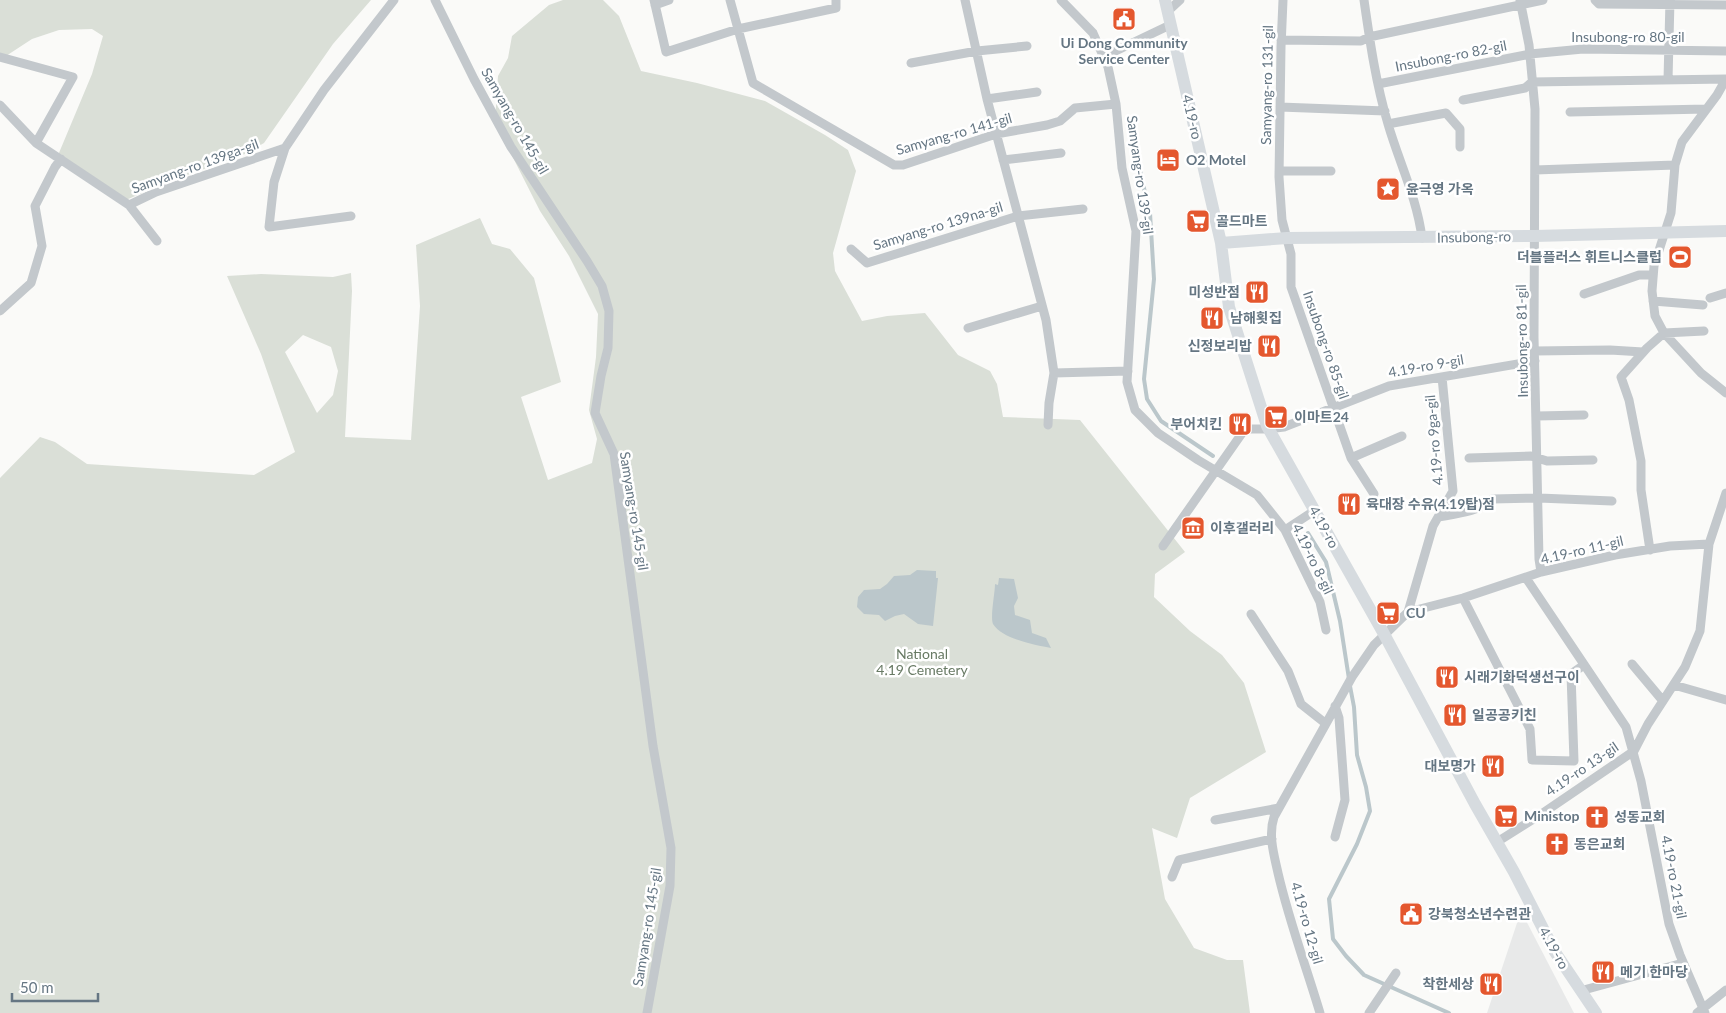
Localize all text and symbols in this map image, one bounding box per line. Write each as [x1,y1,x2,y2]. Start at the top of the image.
public building icon: Ui Dong Community Service Center [1111,6,1137,32]
street label: Samyang-ro 131-gil [1257,25,1276,145]
street label: Insubong-ro 80-gil [1571,28,1685,45]
place label: Ui Dong Community Service Center [1060,34,1188,67]
street label: Insubong-ro 82-gil [1394,36,1508,75]
street label: Samyang-ro 145-gil [478,65,553,177]
street label: 4.19-ro [1179,93,1206,141]
street label: Samyang-ro 141-gil [894,109,1014,158]
street label: Samyang-ro 139-gil [1124,114,1157,236]
street label: Samyang-ro 139ga-gil [129,135,261,196]
hotel icon: O2 Motel [1155,147,1181,173]
place label: O2 Motel [1186,151,1246,168]
place icon: 윤극영 가옥 [1375,176,1401,202]
place label: 윤극영 가옥 [1406,180,1474,197]
street label: Samyang-ro 139na-gil [871,198,1005,253]
supermarket icon: 골드마트 [1185,208,1211,234]
place label: 골드마트 [1216,212,1268,229]
street label: Insubong-ro [1437,227,1511,246]
sports icon: 더블플러스 휘트니스클럽 [1667,244,1693,270]
place label: 더블플러스 휘트니스클럽 [1517,248,1662,265]
restaurant icon: 미성반점 [1244,279,1270,305]
place label: 미성반점 [1188,283,1240,300]
street label: Insubong-ro 81-gil [1512,284,1531,398]
street label: Insubong-ro 85-gil [1300,289,1353,401]
restaurant icon: 남해횟집 [1199,305,1225,331]
place label: 남해횟집 [1230,309,1282,326]
restaurant icon: 신정보리밥 [1256,333,1282,359]
place label: 신정보리밥 [1188,337,1252,354]
street label: 4.19-ro 9-gil [1387,350,1465,381]
street label: 4.19-ro 9ga-gil [1421,394,1446,486]
supermarket icon: 이마트24 [1263,404,1289,430]
place label: 이마트24 [1294,408,1349,425]
restaurant icon: 부어치킨 [1227,411,1253,437]
place label: 부어치킨 [1170,415,1222,432]
street label: Samyang-ro 145-gil [617,450,652,571]
restaurant icon: 육대장 수유(4.19탑)점 [1336,491,1362,517]
place label: 육대장 수유(4.19탑)점 [1366,495,1495,512]
street label: 4.19-ro [1306,503,1343,551]
museum icon: 이후갤러리 [1180,515,1206,541]
place label: 이후갤러리 [1210,519,1274,536]
street label: 4.19-ro 8-gil [1289,521,1338,597]
street label: 4.19-ro 11-gil [1539,532,1625,567]
supermarket icon: CU [1375,600,1401,626]
place label: CU [1406,604,1426,621]
park label: National 4.19 Cemetery [876,645,968,678]
restaurant icon: 시래기화덕생선구이 [1434,664,1460,690]
place label: 시래기화덕생선구이 [1464,668,1580,685]
restaurant icon: 일공공키친 [1442,702,1468,728]
place label: 일공공키친 [1472,706,1536,723]
street label: 4.19-ro 13-gil [1542,738,1622,799]
restaurant icon: 대보명가 [1480,753,1506,779]
place label: 대보명가 [1424,757,1476,774]
supermarket icon: Ministop [1493,803,1519,829]
church icon: 성동교회 [1584,804,1610,830]
place label: Ministop [1524,807,1579,824]
place label: 성동교회 [1614,808,1666,825]
church icon: 동은교회 [1544,831,1570,857]
street label: 4.19-ro 21-gil [1658,834,1691,920]
place label: 동은교회 [1574,835,1626,852]
street label: Samyang-ro 145-gil [629,866,664,987]
street label: 4.19-ro 12-gil [1288,880,1327,966]
public building icon: 강북청소년수련관 [1398,901,1424,927]
place label: 강북청소년수련관 [1428,905,1531,922]
street label: 4.19-ro [1536,924,1573,972]
restaurant icon: 메기 한마당 [1590,959,1616,985]
place label: 메기 한마당 [1620,963,1688,980]
scale bar [12,970,99,1002]
restaurant icon: 착한세상 [1478,971,1504,997]
place label: 착한세상 [1422,975,1474,992]
text: 50 m [20,978,54,996]

